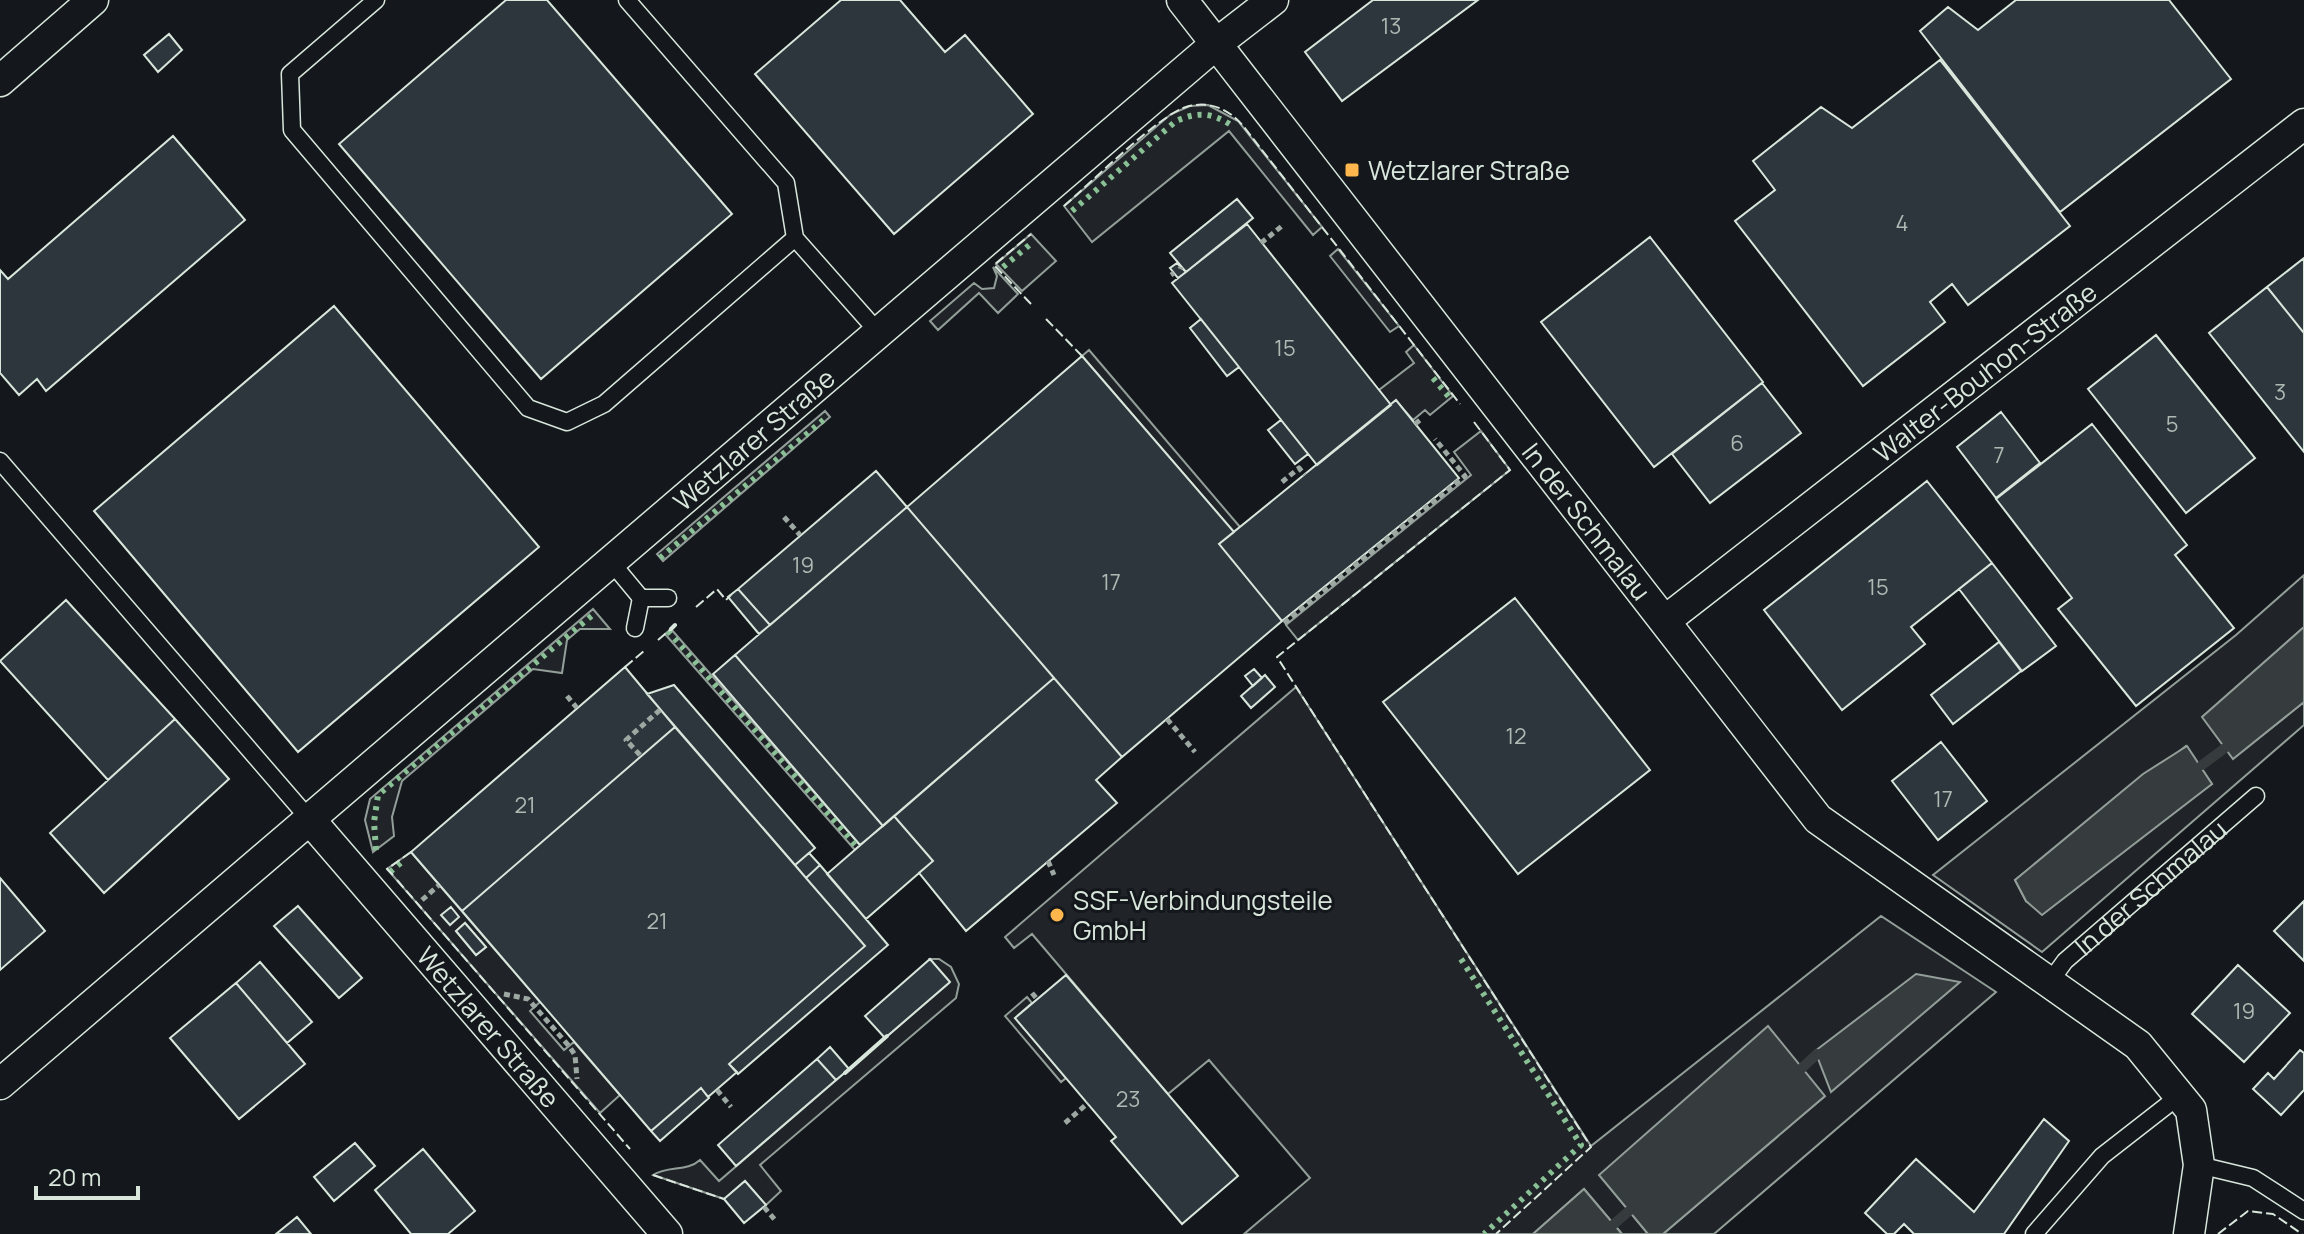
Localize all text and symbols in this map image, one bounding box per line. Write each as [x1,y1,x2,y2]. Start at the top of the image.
house number: 13 [1381,11,1401,41]
place label: Wetzlarer Straße [1368,152,1570,188]
marker: Wetzlarer Straße [1343,161,1361,179]
house number: 4 [1896,208,1908,238]
street label: Walter-Bouhon-Straße [1866,274,2104,470]
house number: 15 [1274,333,1296,363]
street label: Wetzlarer Straße [665,360,842,519]
house number: 3 [2274,377,2286,407]
house number: 5 [2166,409,2178,439]
house number: 6 [1730,428,1744,458]
street label: In der Schmalau [1514,435,1659,607]
house number: 7 [1993,440,2005,470]
house number: 19 [792,550,814,580]
house number: 17 [1101,567,1121,597]
house number: 15 [1867,572,1889,602]
house number: 12 [1505,721,1527,751]
house number: 17 [1933,784,1953,814]
house number: 21 [514,790,536,820]
street label: In der Schmalau [2067,811,2234,963]
place label: SSF-Verbindungsteile GmbH [1073,882,1333,948]
house number: 21 [646,906,668,936]
marker: SSF-Verbindungsteile GmbH [1048,906,1066,924]
street label: Wetzlarer Straße [409,939,568,1115]
house number: 19 [2233,996,2255,1026]
house number: 23 [1116,1084,1140,1114]
scale bar [36,1150,138,1200]
text: 20 m [48,1160,101,1193]

